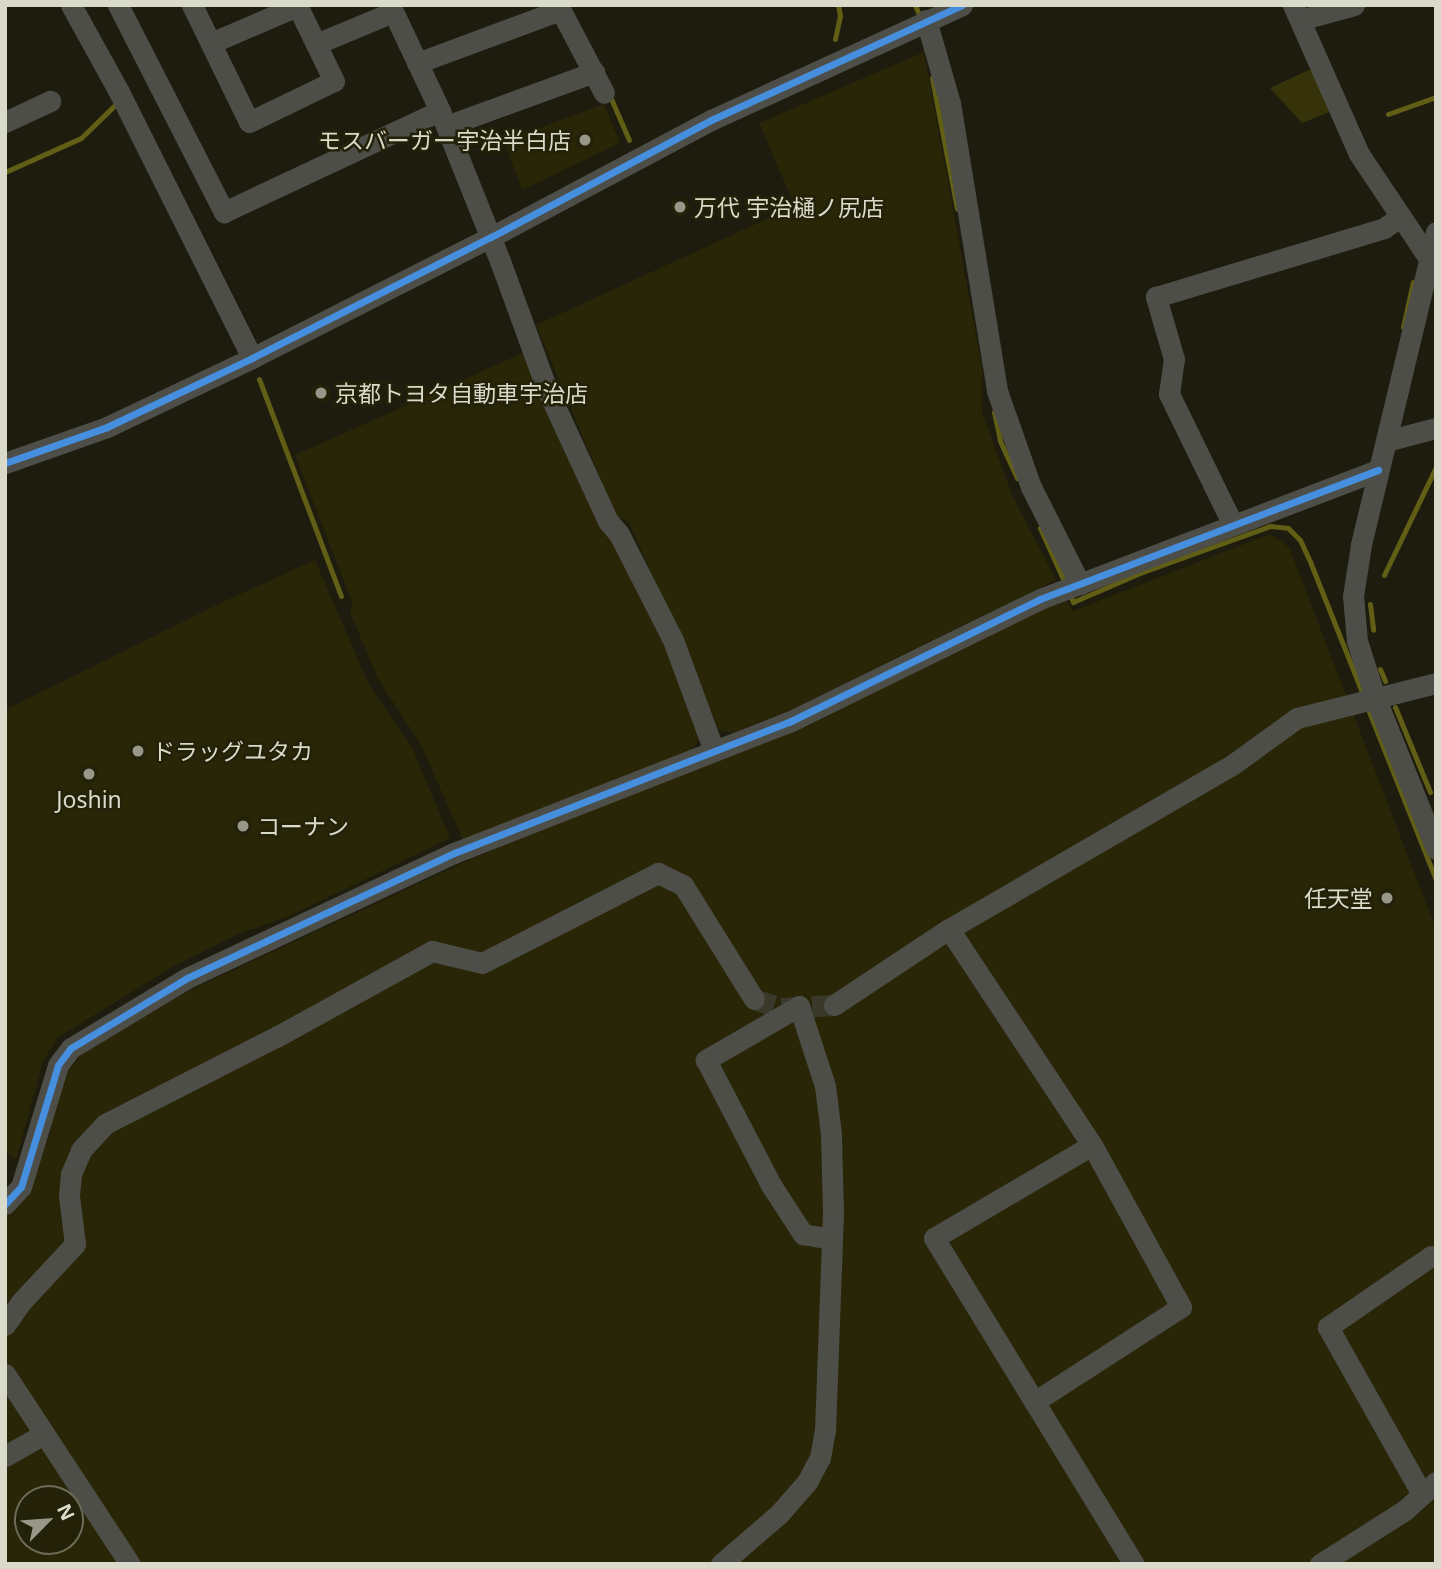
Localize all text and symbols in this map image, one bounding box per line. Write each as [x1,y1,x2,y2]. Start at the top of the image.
place label: モスバーガー宇治半白店 [318,126,571,154]
marker: モスバーガー宇治半白店 [577,132,593,148]
place label: 万代 宇治樋ノ尻店 [694,193,884,221]
marker: 万代 宇治樋ノ尻店 [672,199,688,215]
place label: 京都トヨタ自動車宇治店 [335,379,588,407]
marker: 京都トヨタ自動車宇治店 [313,385,329,401]
place label: ドラッグユタカ [152,737,313,765]
marker: ドラッグユタカ [130,743,146,759]
marker: Joshin [81,766,97,782]
place label: Joshin [56,785,122,813]
place label: コーナン [257,812,349,840]
marker: コーナン [235,818,251,834]
place label: 任天堂 [1304,884,1373,912]
marker: 任天堂 [1379,890,1395,906]
north arrow [14,1485,84,1555]
text: N [51,1499,81,1524]

